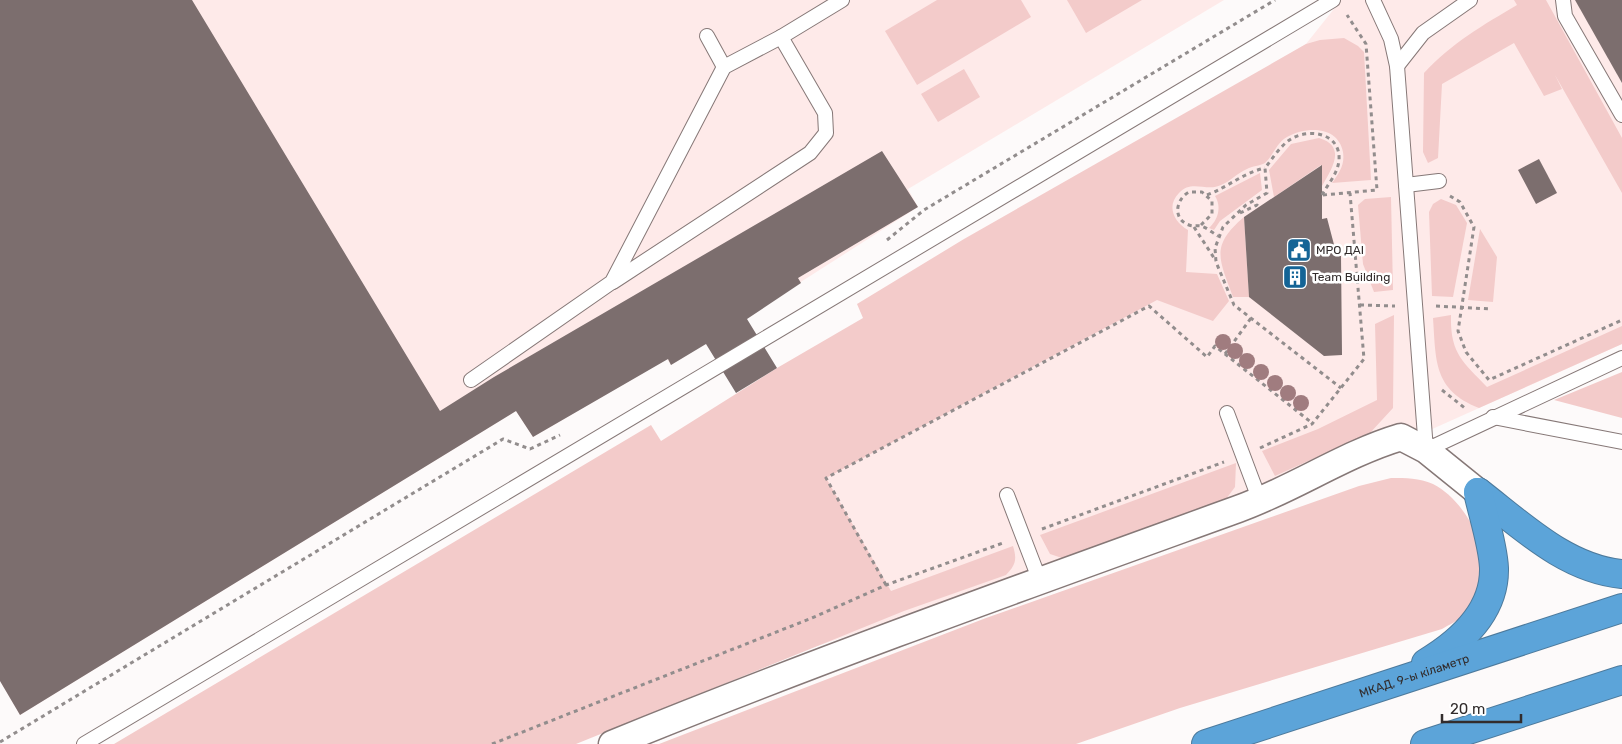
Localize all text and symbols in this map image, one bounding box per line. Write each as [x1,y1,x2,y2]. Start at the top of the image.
public building icon: МРО ДАІ [1286,237,1312,263]
place label: МРО ДАІ [1316,243,1364,257]
building icon: Team Building [1282,264,1308,290]
place label: Team Building [1312,270,1390,284]
street label: МКАД, 9-ы кіламетр [1357,651,1471,700]
scale bar [1442,692,1521,724]
text: 20 m [1450,700,1485,718]

